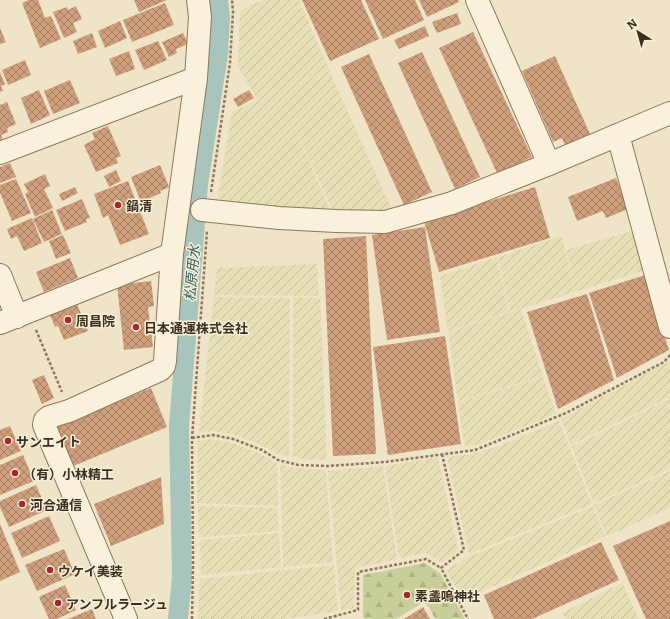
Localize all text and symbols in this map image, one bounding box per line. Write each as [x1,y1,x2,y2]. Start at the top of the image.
north arrow [618,12,658,52]
text: N [623,14,640,32]
place label: 鍋清 [126,196,152,215]
marker: 鍋清 [113,200,123,210]
water label: 松原用水 [179,242,204,302]
place label: 周昌院 [76,311,115,330]
marker: 周昌院 [63,315,73,325]
place label: 日本通運株式会社 [144,318,248,337]
marker: 日本通運株式会社 [131,322,141,332]
place label: サンエイト [16,432,81,451]
marker: サンエイト [3,436,13,446]
place label: （有）小林精工 [23,464,114,483]
marker: （有）小林精工 [10,468,20,478]
place label: 河合通信 [30,495,82,514]
marker: 河合通信 [17,499,27,509]
place label: ウケイ美装 [58,561,123,580]
marker: ウケイ美装 [45,565,55,575]
place label: 素盞嗚神社 [415,586,480,605]
marker: 素盞嗚神社 [402,590,412,600]
place label: アンフルラージュ [66,594,168,613]
marker: アンフルラージュ [53,598,63,608]

